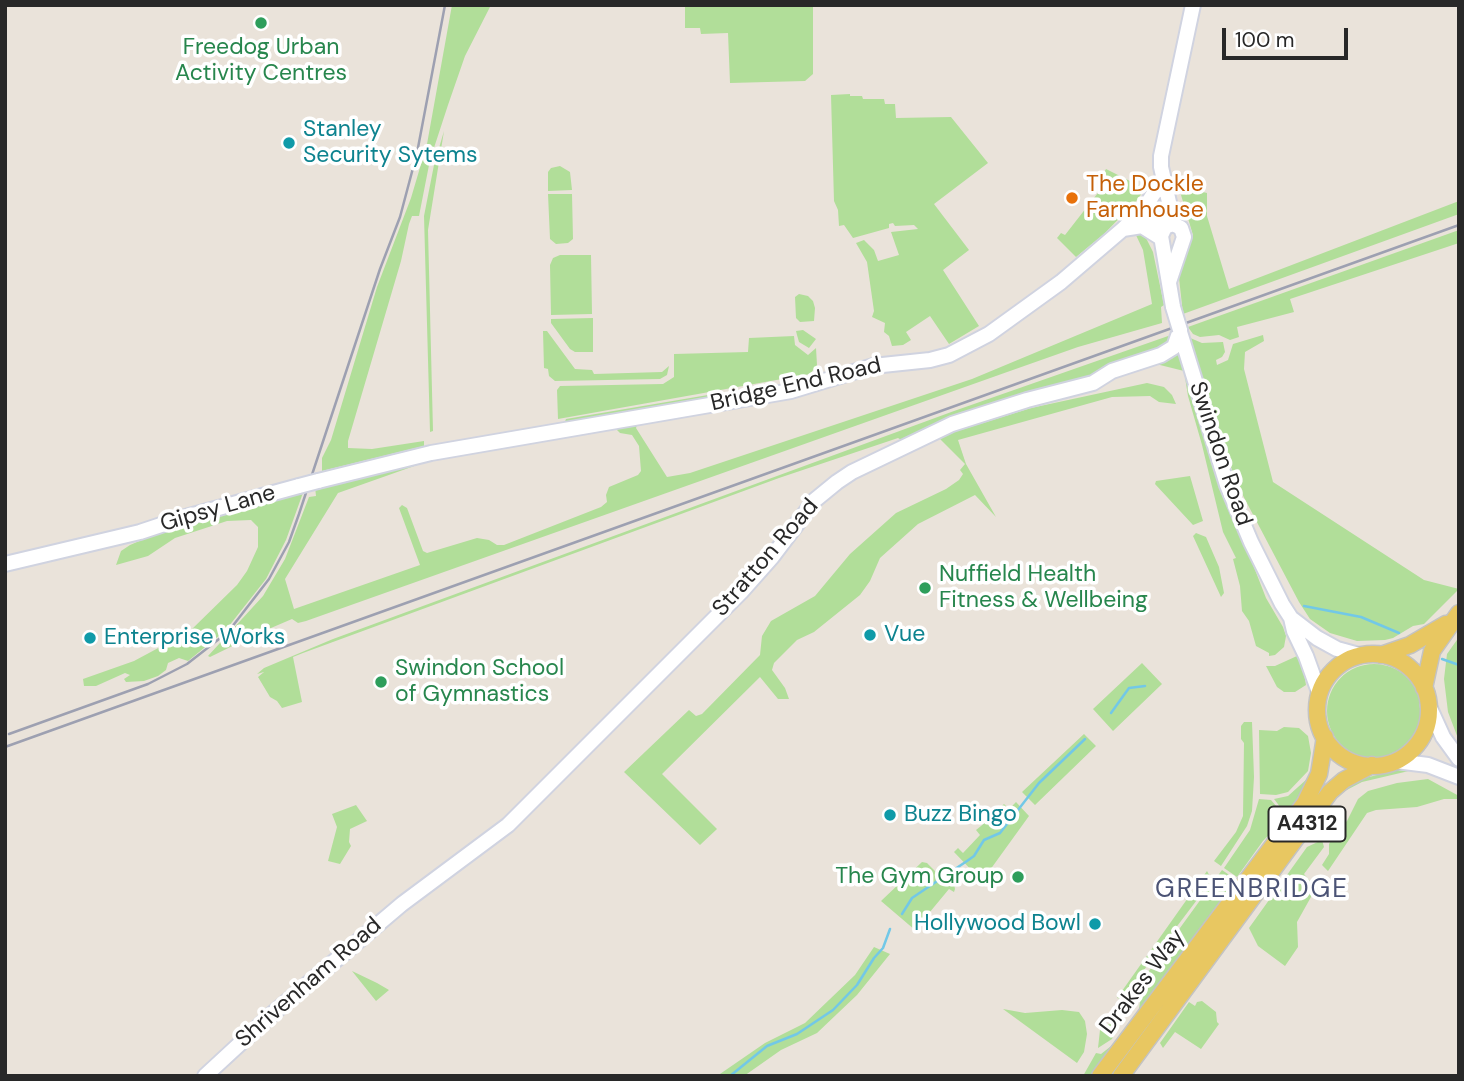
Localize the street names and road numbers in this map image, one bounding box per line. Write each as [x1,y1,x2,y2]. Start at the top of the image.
street label: Bridge End Road [708,352,884,418]
street label: Swindon Road [1182,378,1258,530]
street label: Gipsy Lane [157,479,279,539]
street label: Stratton Road [707,493,825,623]
road number: A4312 [1268,806,1346,842]
street label: Shrivenham Road [230,912,388,1054]
street label: Drakes Way [1095,924,1191,1040]

